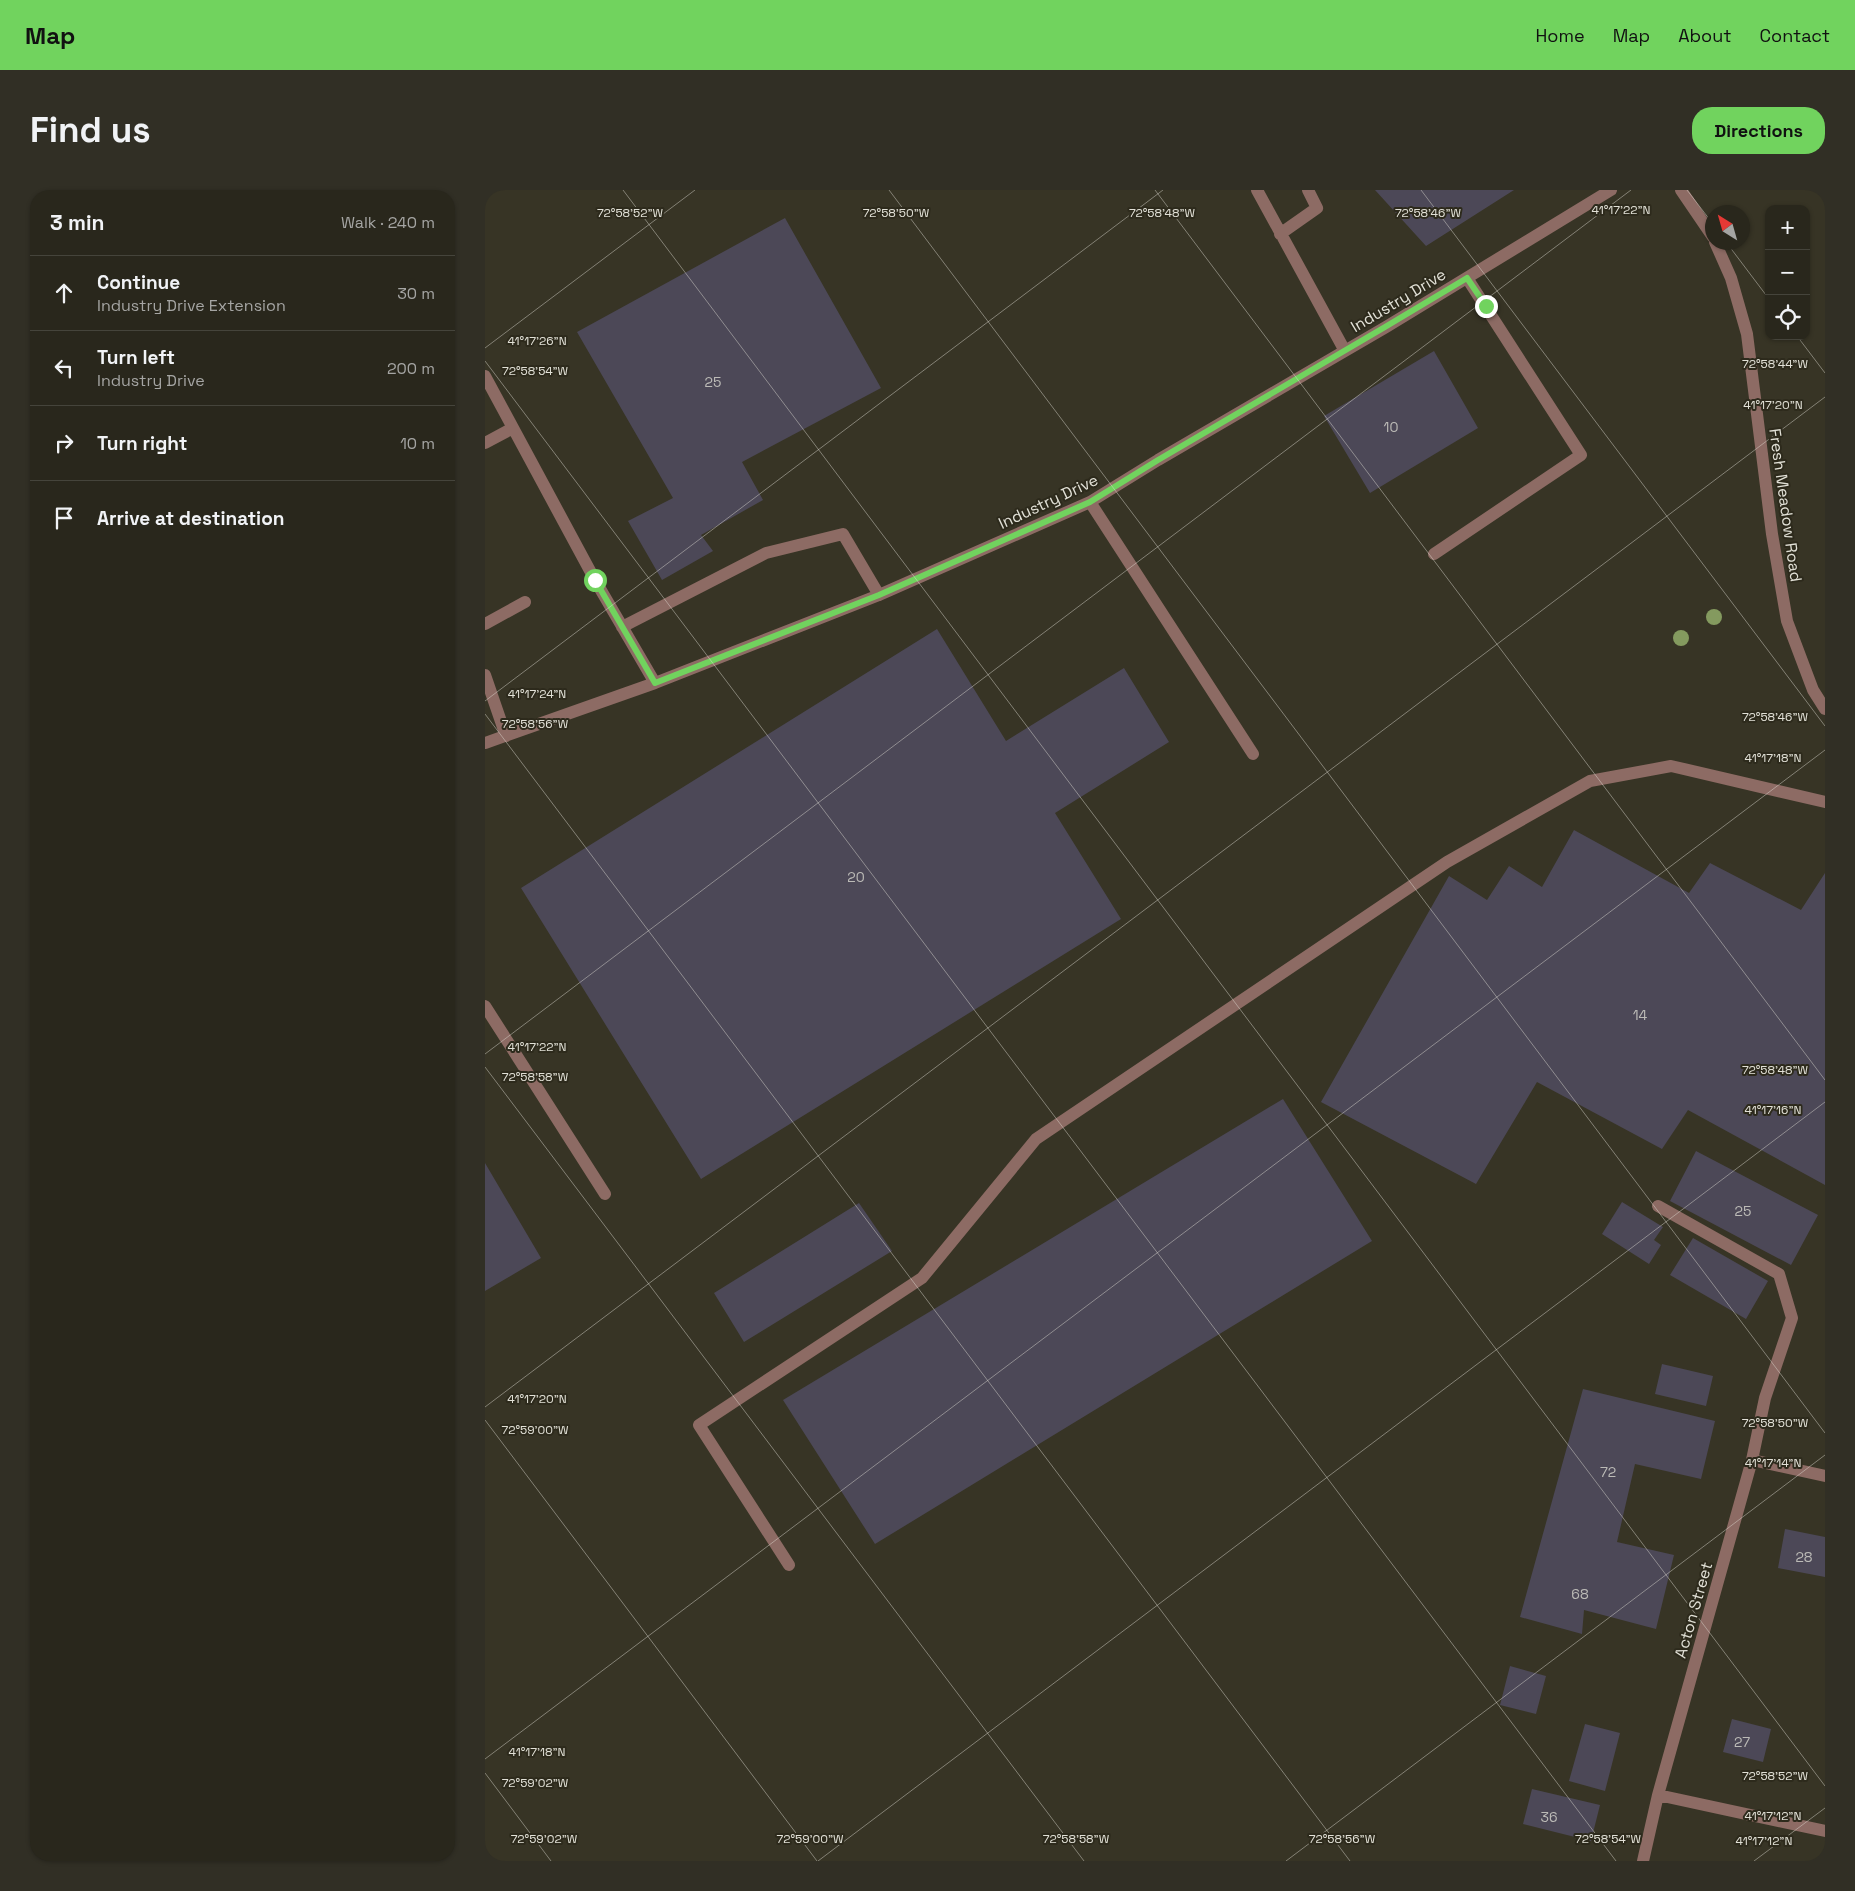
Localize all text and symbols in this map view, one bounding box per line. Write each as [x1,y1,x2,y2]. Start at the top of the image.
text: Map [25,20,75,51]
text: Home [1536,24,1585,47]
text: Map [1613,24,1650,47]
text: About [1678,24,1732,47]
text: Contact [1760,24,1830,47]
button: Directions [1692,107,1825,154]
text: Find us [30,108,151,152]
text: 41°17'22"N [1591,202,1651,218]
text: 72°58'52"W [597,205,664,221]
text: 72°58'50"W [863,205,930,221]
text: 72°58'48"W [1129,205,1196,221]
text: 72°58'46"W [1395,205,1462,221]
north arrow [1705,205,1750,250]
map controls [1765,205,1810,340]
button: + [1765,205,1810,250]
text: 3 min [50,209,105,236]
text: Walk · 240 m [341,212,435,233]
button: − [1765,250,1810,295]
street label: Industry Drive [1347,264,1450,337]
text: Continue [97,270,180,295]
icon: ahead [50,279,78,307]
text: 30 m [397,283,435,304]
text: Industry Drive Extension [97,295,286,316]
route end [1475,295,1498,318]
button: locate [1765,295,1810,340]
text: 41°17'26"N [507,333,567,349]
text: Turn left [97,345,175,370]
icon: left [50,354,78,382]
text: 72°58'44"W [1742,356,1808,372]
text: 200 m [387,358,435,379]
text: 72°58'54"W [502,363,568,379]
text: Industry Drive [97,370,205,391]
house number: 25 [705,373,721,391]
text: 41°17'20"N [1743,397,1803,413]
house number: 10 [1384,418,1398,436]
street label: Fresh Meadow Road [1764,427,1807,583]
icon: right [50,429,78,457]
text: Turn right [97,431,187,456]
text: 10 m [400,433,435,454]
street label: Industry Drive [995,469,1101,534]
icon: arrive [50,504,78,532]
text: Arrive at destination [97,506,285,531]
route start [584,569,607,592]
text: 41°17'24"N [508,686,566,702]
text: 72°58'46"W [1742,709,1809,725]
text: 72°58'56"W [502,716,569,732]
text: 41°17'18"N [1744,750,1802,766]
house number: 20 [847,868,865,886]
house number: 14 [1633,1006,1648,1024]
text: 41°17'22"N [507,1039,567,1055]
text: 72°58'48"W [1742,1062,1809,1078]
text: 72°58'58"W [502,1069,569,1085]
text: 41°17'16"N [1744,1102,1802,1118]
house number: 25 [1735,1202,1751,1220]
text: 41°17'20"N [507,1391,567,1407]
text: 72°58'50"W [1742,1415,1809,1431]
text: 72°59'00"W [502,1422,569,1438]
text: 41°17'14"N [1745,1455,1801,1471]
house number: 72 [1600,1463,1616,1481]
house number: 28 [1795,1548,1813,1566]
street label: Acton Street [1670,1560,1717,1661]
house number: 68 [1571,1585,1589,1603]
house number: 27 [1734,1733,1750,1751]
text: 41°17'18"N [508,1744,566,1760]
text: 72°58'52"W [1742,1768,1809,1784]
text: 72°59'02"W [502,1775,569,1791]
house number: 36 [1540,1808,1558,1826]
text: 41°17'12"N [1745,1808,1801,1824]
text: 72°59'02"W [511,1831,578,1847]
text: 72°59'00"W [777,1831,844,1847]
text: 72°58'58"W [1043,1831,1110,1847]
text: 72°58'56"W [1309,1831,1376,1847]
text: 72°58'54"W [1575,1831,1641,1847]
text: 41°17'12"N [1736,1833,1792,1849]

